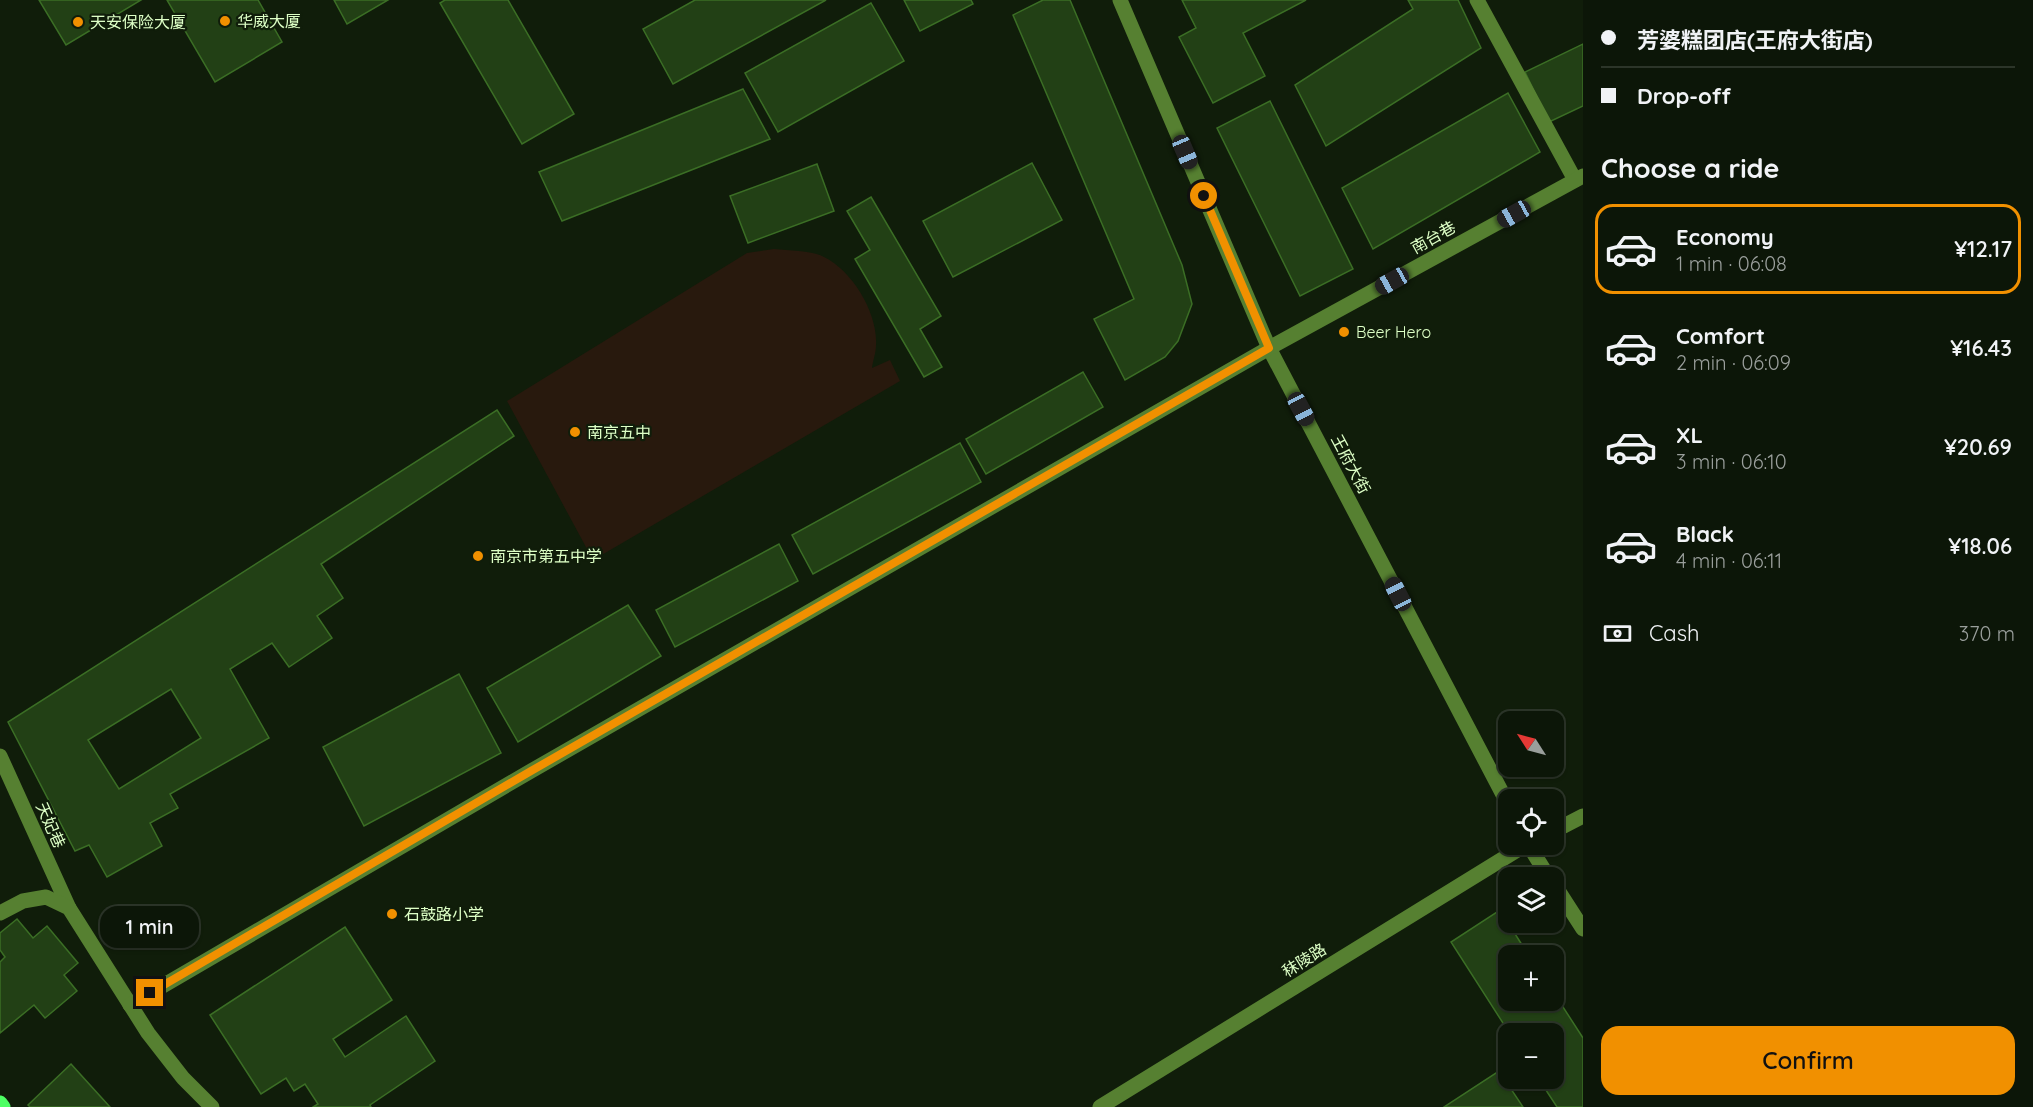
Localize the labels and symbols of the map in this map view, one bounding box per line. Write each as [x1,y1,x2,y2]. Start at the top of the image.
place label: 华威大厦 [237,11,301,31]
place label: 天安保险大厦 [90,12,186,32]
marker: 华威大厦 [218,14,232,28]
marker: 天安保险大厦 [71,15,85,29]
car [1170,132,1200,172]
route start [1190,182,1217,209]
car [1494,197,1534,231]
street label: 南台巷 [1407,217,1459,257]
car [1372,264,1412,298]
place label: Beer Hero [1356,322,1431,342]
marker: Beer Hero [1337,325,1351,339]
car [1285,389,1317,429]
place label: 南京五中 [587,422,651,442]
marker: 南京五中 [568,425,582,439]
street label: 王府大街 [1327,431,1375,497]
place label: 南京市第五中学 [490,546,602,566]
marker: 南京市第五中学 [471,549,485,563]
car [1382,574,1414,614]
north arrow [1498,711,1564,777]
street label: 天妃巷 [32,799,70,851]
place label: 石鼓路小学 [404,904,484,924]
callout: 1 min [100,906,200,948]
marker: 石鼓路小学 [385,907,399,921]
street label: 秣陵路 [1278,939,1330,981]
route end [136,979,163,1006]

